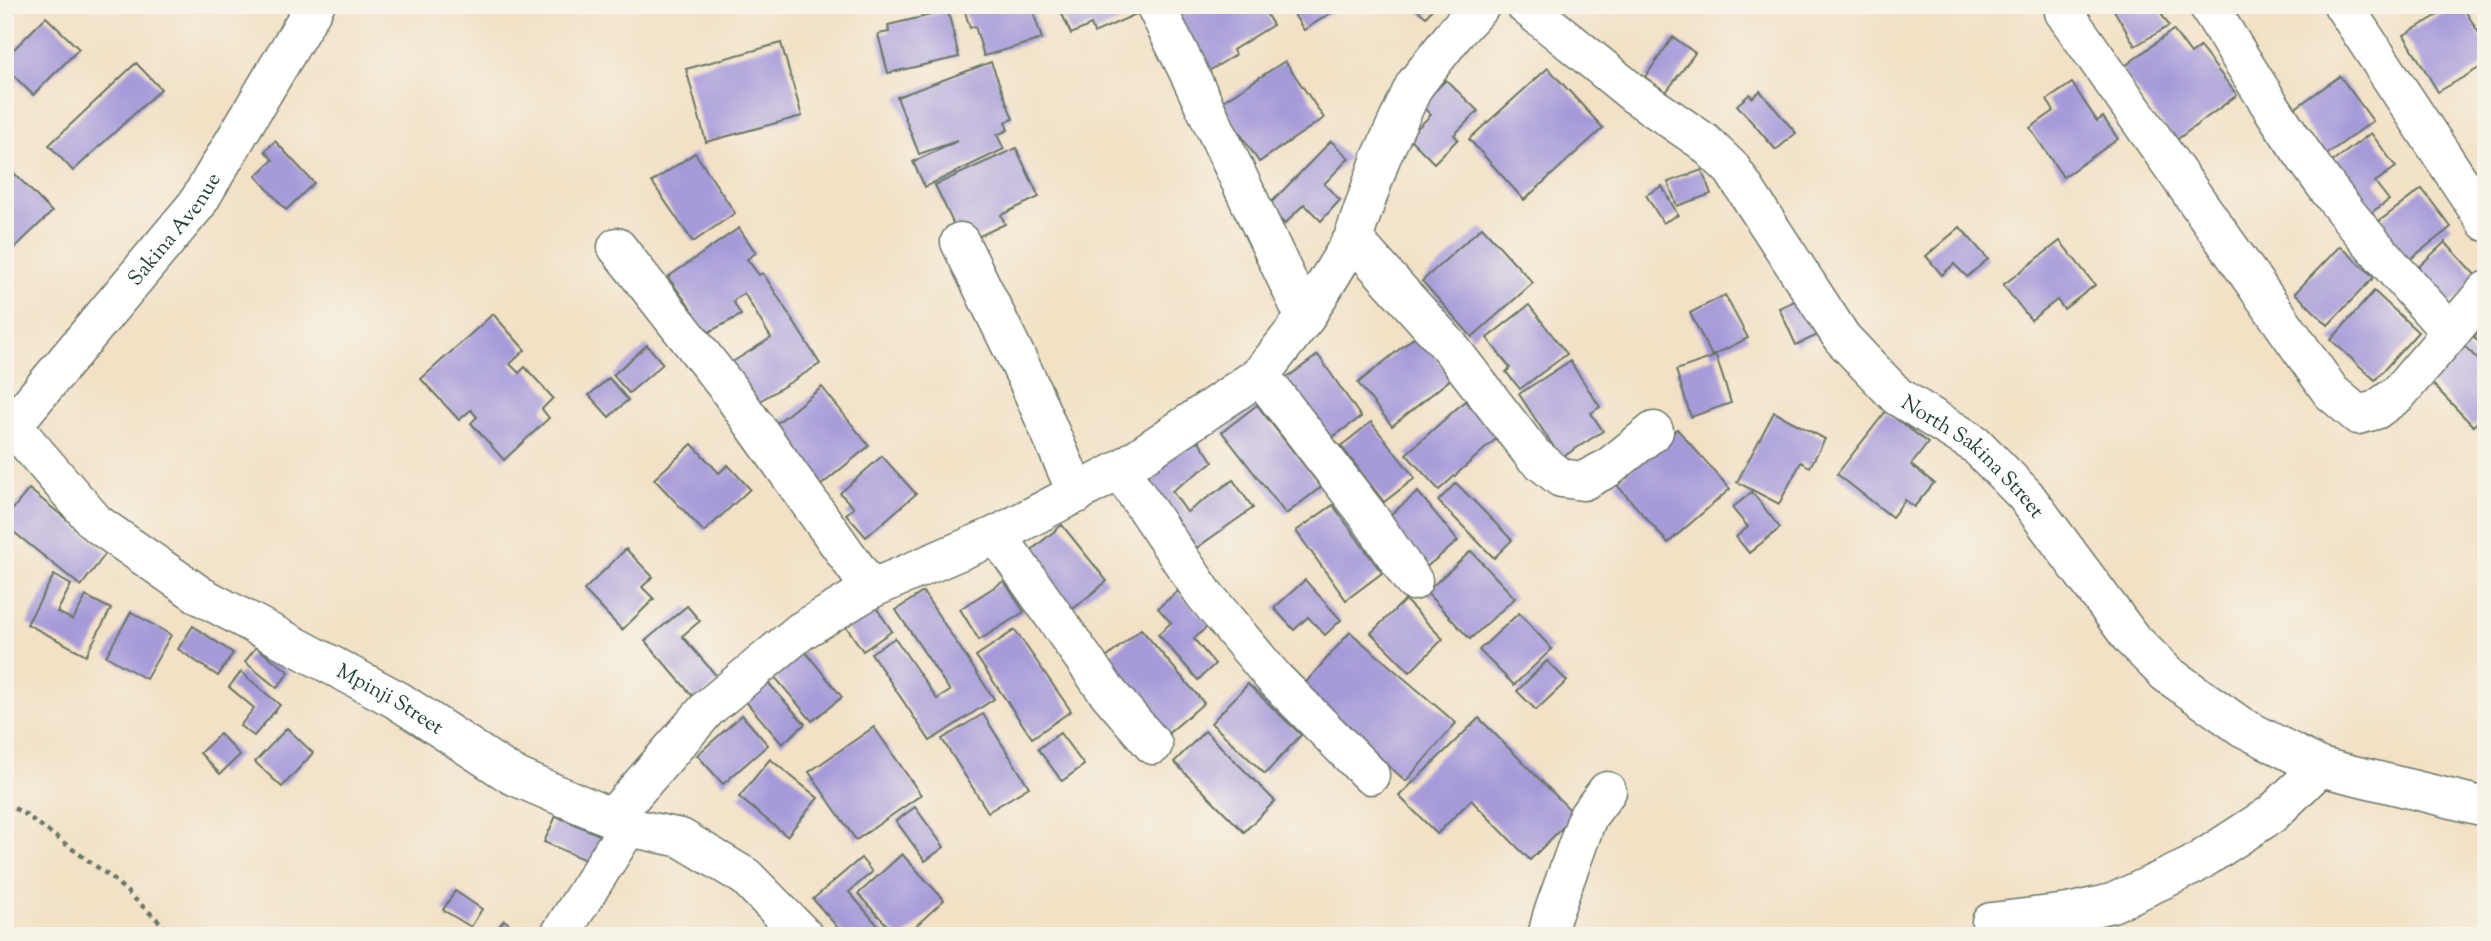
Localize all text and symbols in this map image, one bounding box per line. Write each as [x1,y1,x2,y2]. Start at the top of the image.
street label: Sakina Avenue [122,168,229,293]
street label: North Sakina Street [1895,389,2050,525]
street label: Mpinji Street [331,658,449,743]

